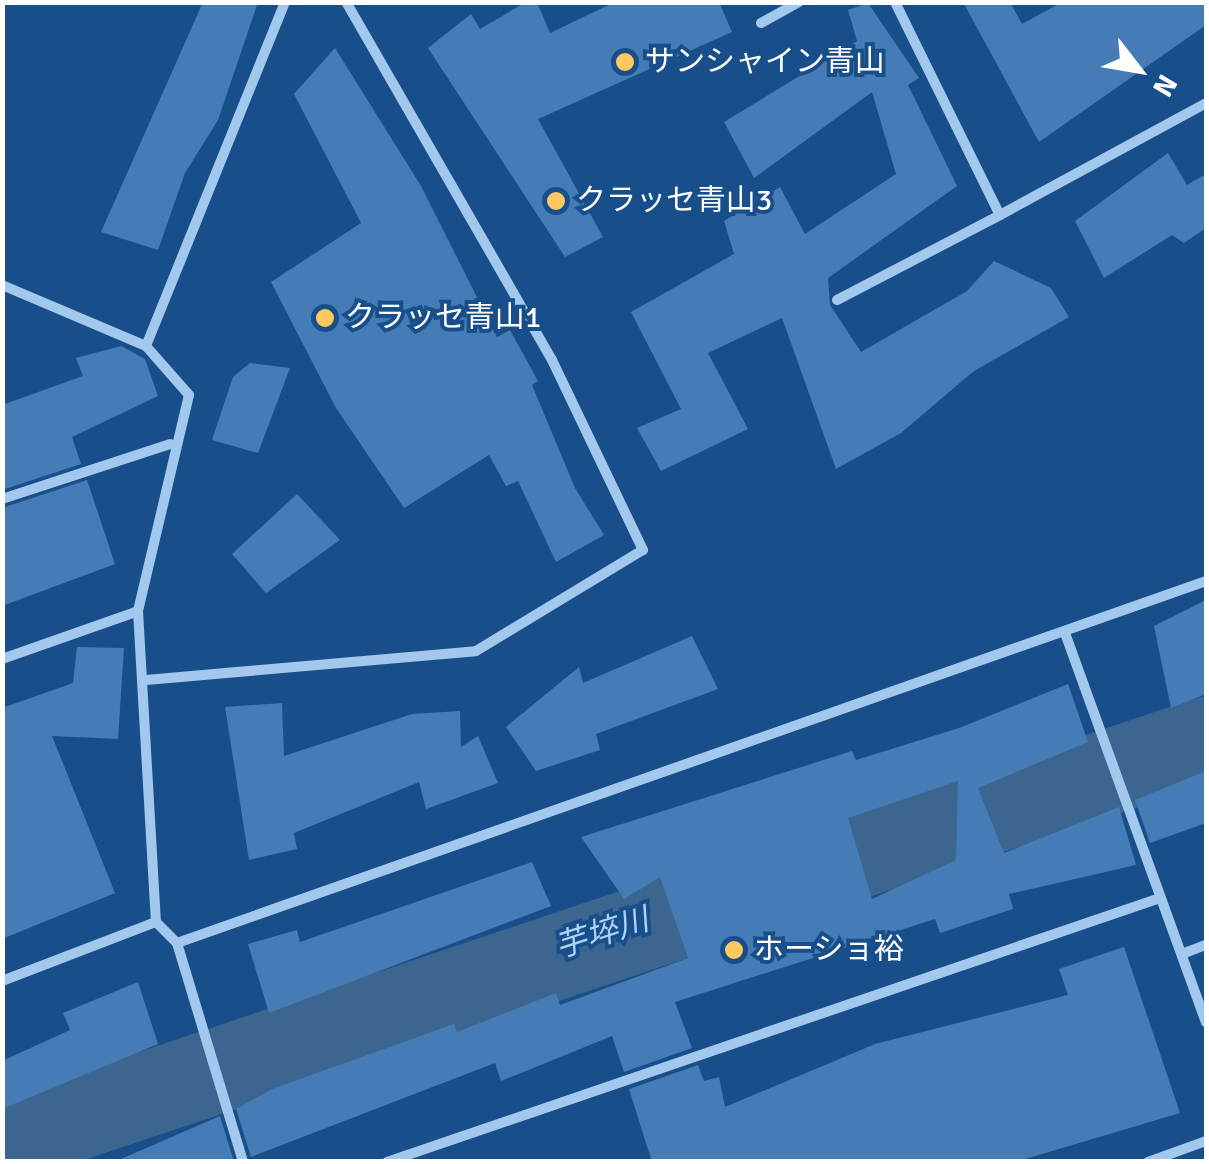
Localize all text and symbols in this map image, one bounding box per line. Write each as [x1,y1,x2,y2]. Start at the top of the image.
north arrow [1089,20,1189,120]
place label: サンシャイン青山 [645,44,885,80]
marker: サンシャイン青山 [614,51,636,73]
text: N [1145,68,1184,103]
place label: クラッセ青山3 [576,183,772,219]
marker: クラッセ青山3 [545,190,567,212]
place label: クラッセ青山1 [345,300,541,336]
marker: クラッセ青山1 [314,307,336,329]
water label: 芋埣川 [550,901,654,967]
place label: ホーショ裕 [754,932,904,968]
marker: ホーショ裕 [723,939,745,961]

